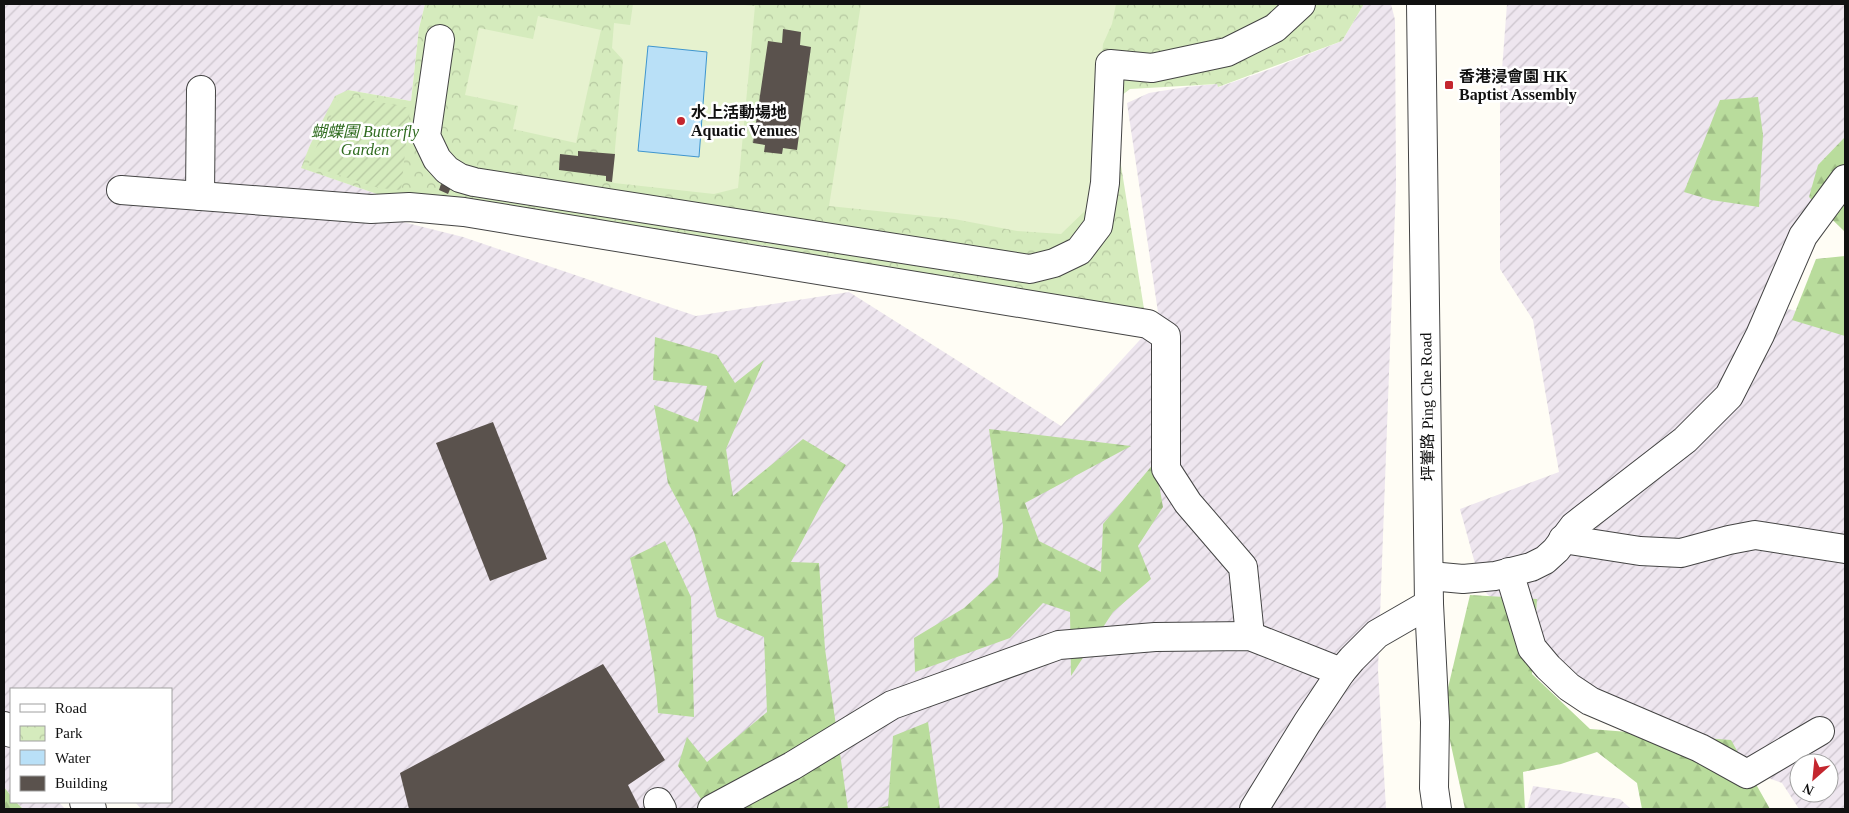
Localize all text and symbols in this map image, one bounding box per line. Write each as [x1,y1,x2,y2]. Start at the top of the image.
place label: 香港浸會園 HK Baptist Assembly [1459,68,1577,104]
marker: 香港浸會園 HK Baptist Assembly [1443,79,1455,91]
place label: 水上活動場地 Aquatic Venues [691,104,797,140]
marker: 水上活動場地 Aquatic Venues [675,115,687,127]
park label: 蝴蝶園 Butterfly Garden [311,123,420,158]
street label: 坪輋路 Ping Che Road [1417,332,1438,482]
legend [10,688,172,803]
text: Road [55,700,87,716]
text: Park [55,725,83,741]
text: Water [55,750,90,766]
north arrow [1789,753,1839,803]
text: Building [55,775,108,791]
text: N [1800,780,1816,798]

